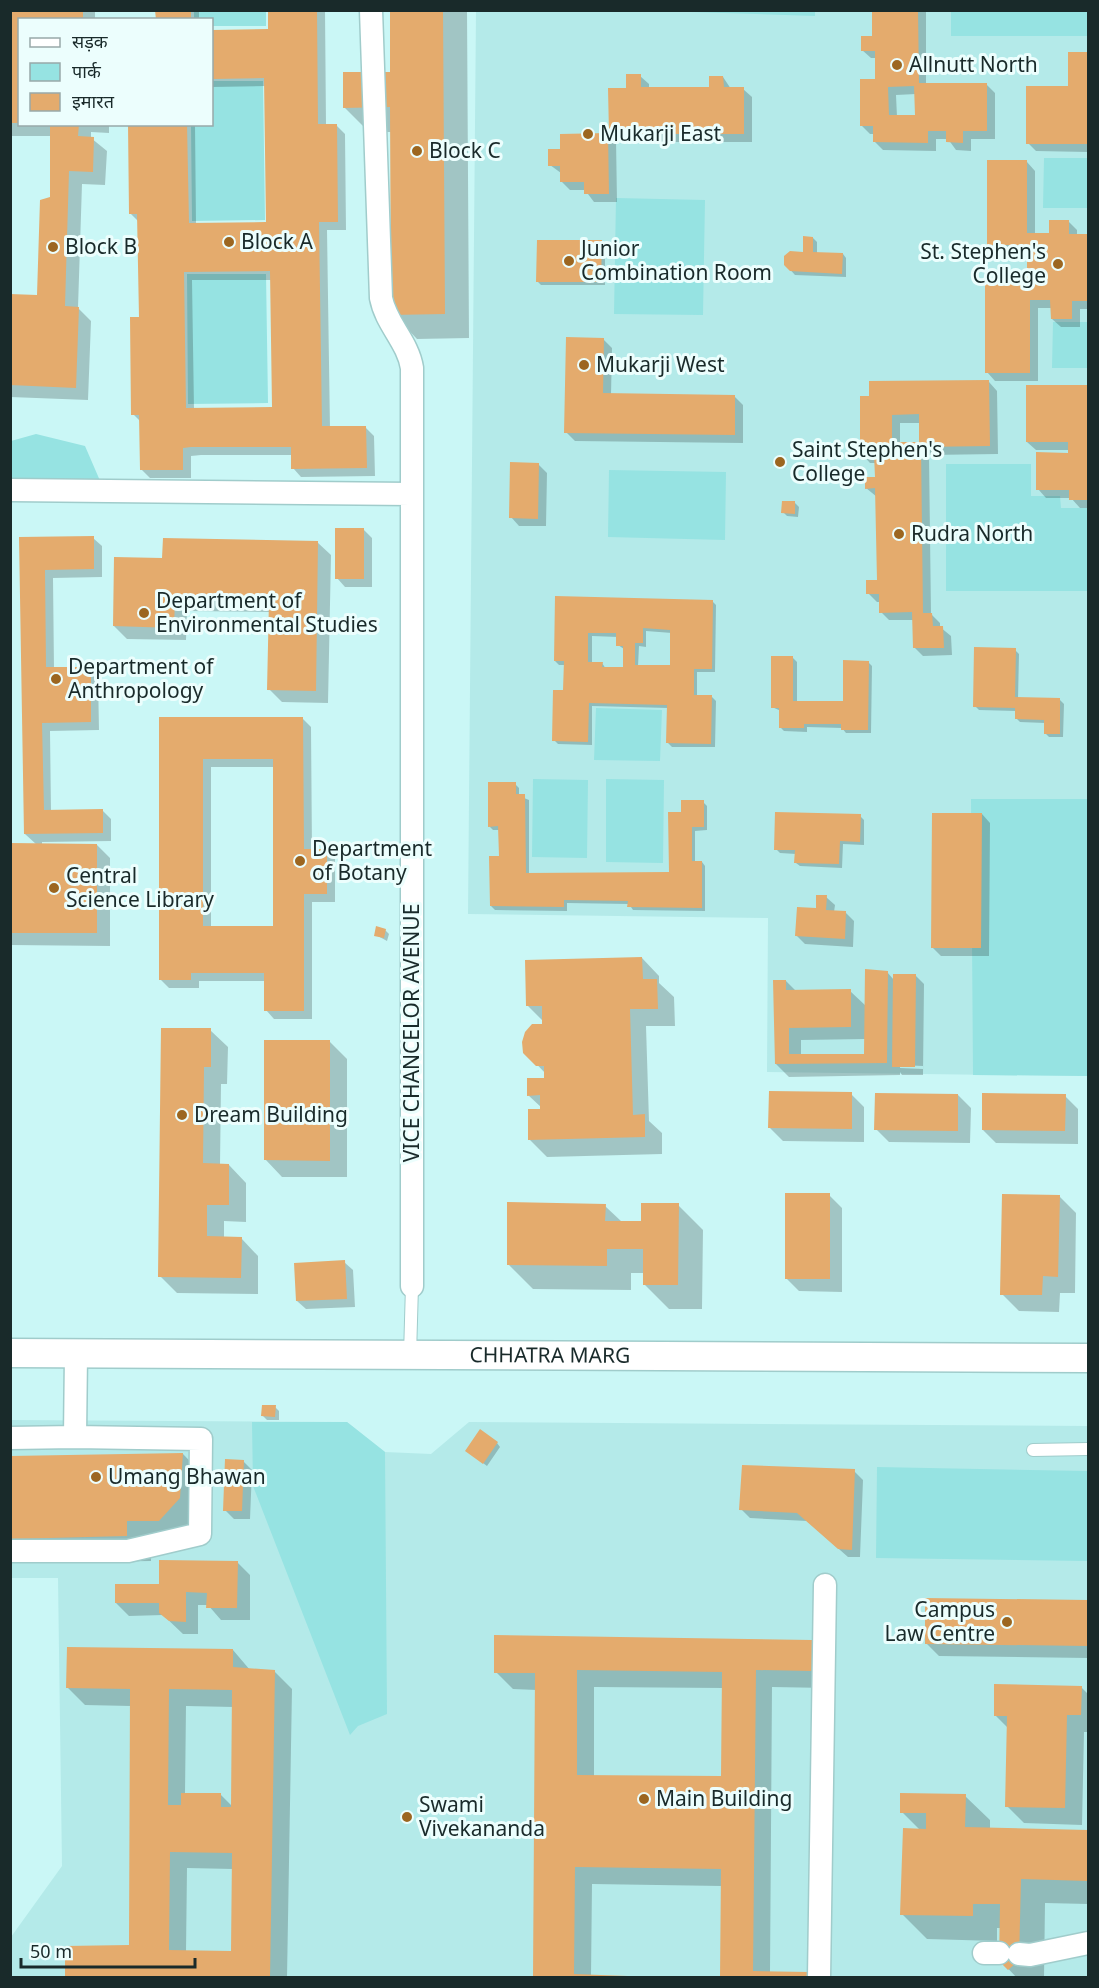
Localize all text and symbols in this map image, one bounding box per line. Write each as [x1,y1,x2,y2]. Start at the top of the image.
legend [18,18,213,126]
text: सड़क [72,29,109,53]
place label: Allnutt North [909,50,1038,78]
marker: Allnutt North [890,58,904,72]
text: पार्क [72,59,102,83]
text: इमारत [72,89,115,113]
place label: Mukarji East [600,119,722,147]
marker: Mukarji East [581,127,595,141]
place label: Block C [429,136,501,164]
marker: Block C [410,144,424,158]
place label: Block A [241,227,314,255]
place label: Block B [65,232,137,260]
place label: Junior Combination Room [579,234,772,286]
marker: Block A [222,235,236,249]
place label: St. Stephen's College [920,237,1046,289]
marker: Block B [46,240,60,254]
marker: Junior Combination Room [562,254,576,268]
marker: St. Stephen's College [1051,257,1065,271]
place label: Mukarji West [596,350,725,378]
marker: Mukarji West [577,358,591,372]
place label: Saint Stephen's College [792,435,942,487]
marker: Saint Stephen's College [773,455,787,469]
place label: Rudra North [911,519,1033,547]
marker: Rudra North [892,527,906,541]
place label: Department of Environmental Studies [156,586,378,638]
marker: Department of Environmental Studies [137,606,151,620]
place label: Department of Anthropology [68,652,215,704]
marker: Department of Anthropology [49,672,63,686]
place label: Department of Botany [312,834,433,886]
marker: Department of Botany [293,854,307,868]
place label: Central Science Library [66,861,214,913]
marker: Central Science Library [47,881,61,895]
street label: VICE CHANCELOR AVENUE [397,904,425,1162]
place label: Dream Building [194,1100,348,1128]
marker: Dream Building [175,1108,189,1122]
street label: CHHATRA MARG [470,1340,630,1369]
place label: Umang Bhawan [108,1462,266,1490]
marker: Umang Bhawan [89,1470,103,1484]
place label: Campus Law Centre [884,1595,995,1647]
marker: Campus Law Centre [1000,1615,1014,1629]
place label: Main Building [656,1784,792,1812]
place label: Swami Vivekananda [419,1790,545,1842]
marker: Main Building [637,1792,651,1806]
marker: Swami Vivekananda [400,1810,414,1824]
scale bar [21,1931,195,1969]
text: 50 m [30,1939,72,1963]

